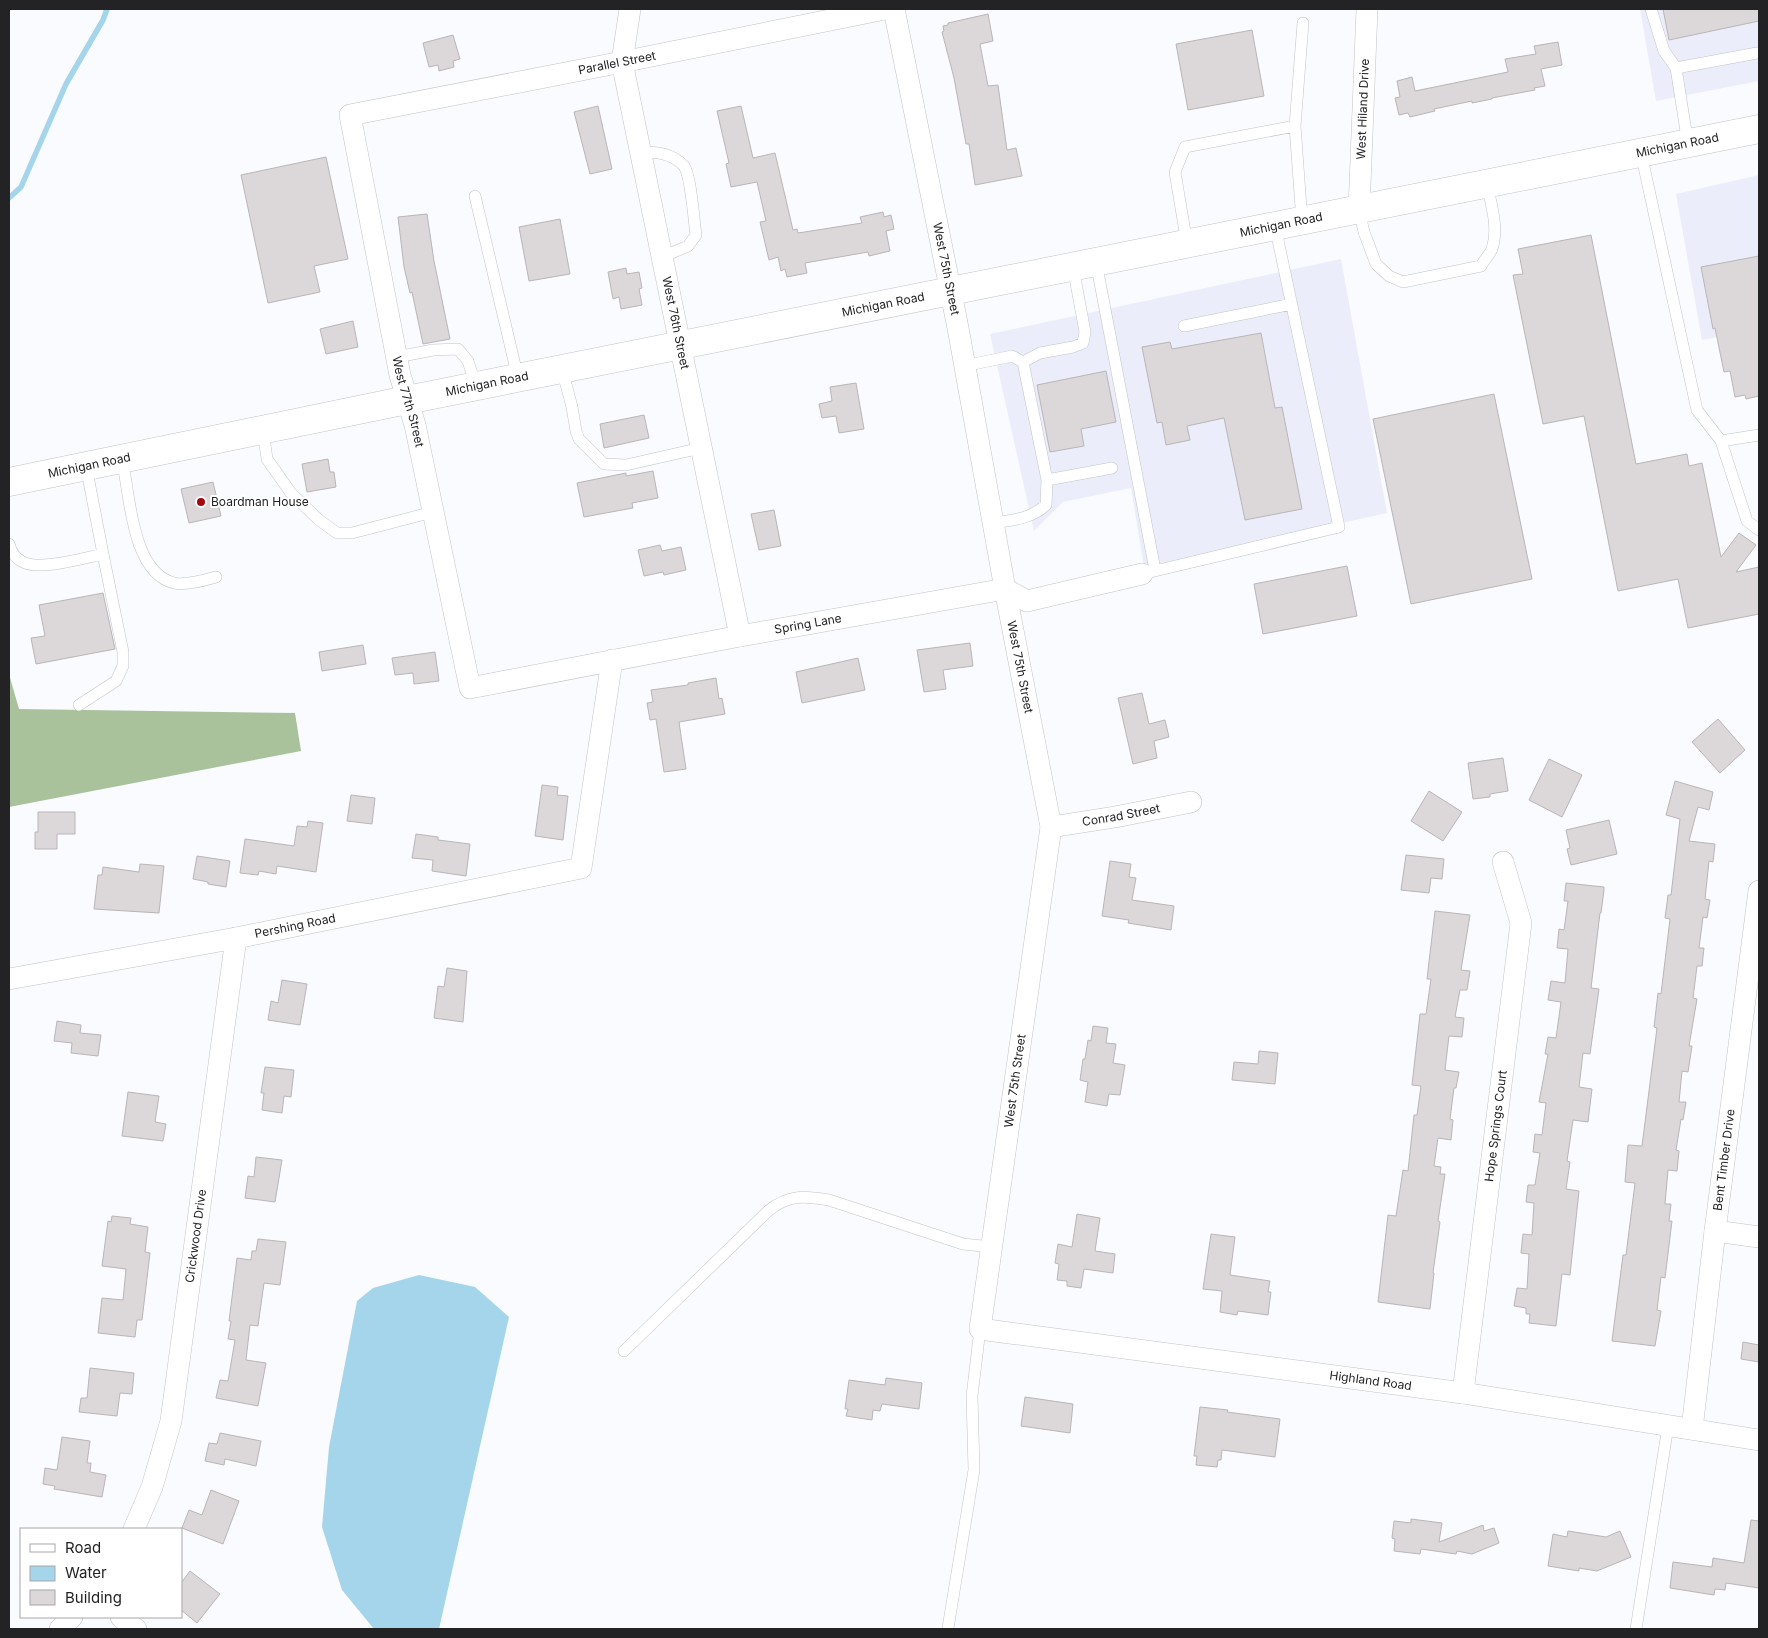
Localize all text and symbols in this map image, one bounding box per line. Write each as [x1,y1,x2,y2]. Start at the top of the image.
street label: Parallel Street [577,48,657,77]
street label: West Hiland Drive [1353,58,1372,160]
street label: Michigan Road [1635,129,1720,160]
street label: Michigan Road [1238,209,1324,240]
street label: West 75th Street [930,221,963,316]
street label: West 76th Street [659,275,693,371]
street label: Michigan Road [840,288,926,320]
street label: West 77th Street [390,355,427,449]
street label: Michigan Road [444,368,530,399]
street label: Michigan Road [46,449,132,481]
place label: Boardman House [211,494,309,509]
marker: Boardman House [195,496,207,508]
street label: Spring Lane [773,610,843,637]
street label: West 75th Street [1004,619,1037,715]
street label: Conrad Street [1081,800,1161,829]
street label: Pershing Road [253,910,337,941]
street label: West 75th Street [1001,1033,1028,1129]
street label: Hope Springs Court [1481,1069,1510,1183]
street label: Bent Timber Drive [1710,1108,1738,1212]
street label: Crickwood Drive [182,1188,209,1284]
street label: Highland Road [1329,1367,1413,1393]
legend [20,1528,182,1618]
text: Road [65,1538,101,1557]
text: Water [65,1563,107,1582]
text: Building [65,1588,122,1607]

